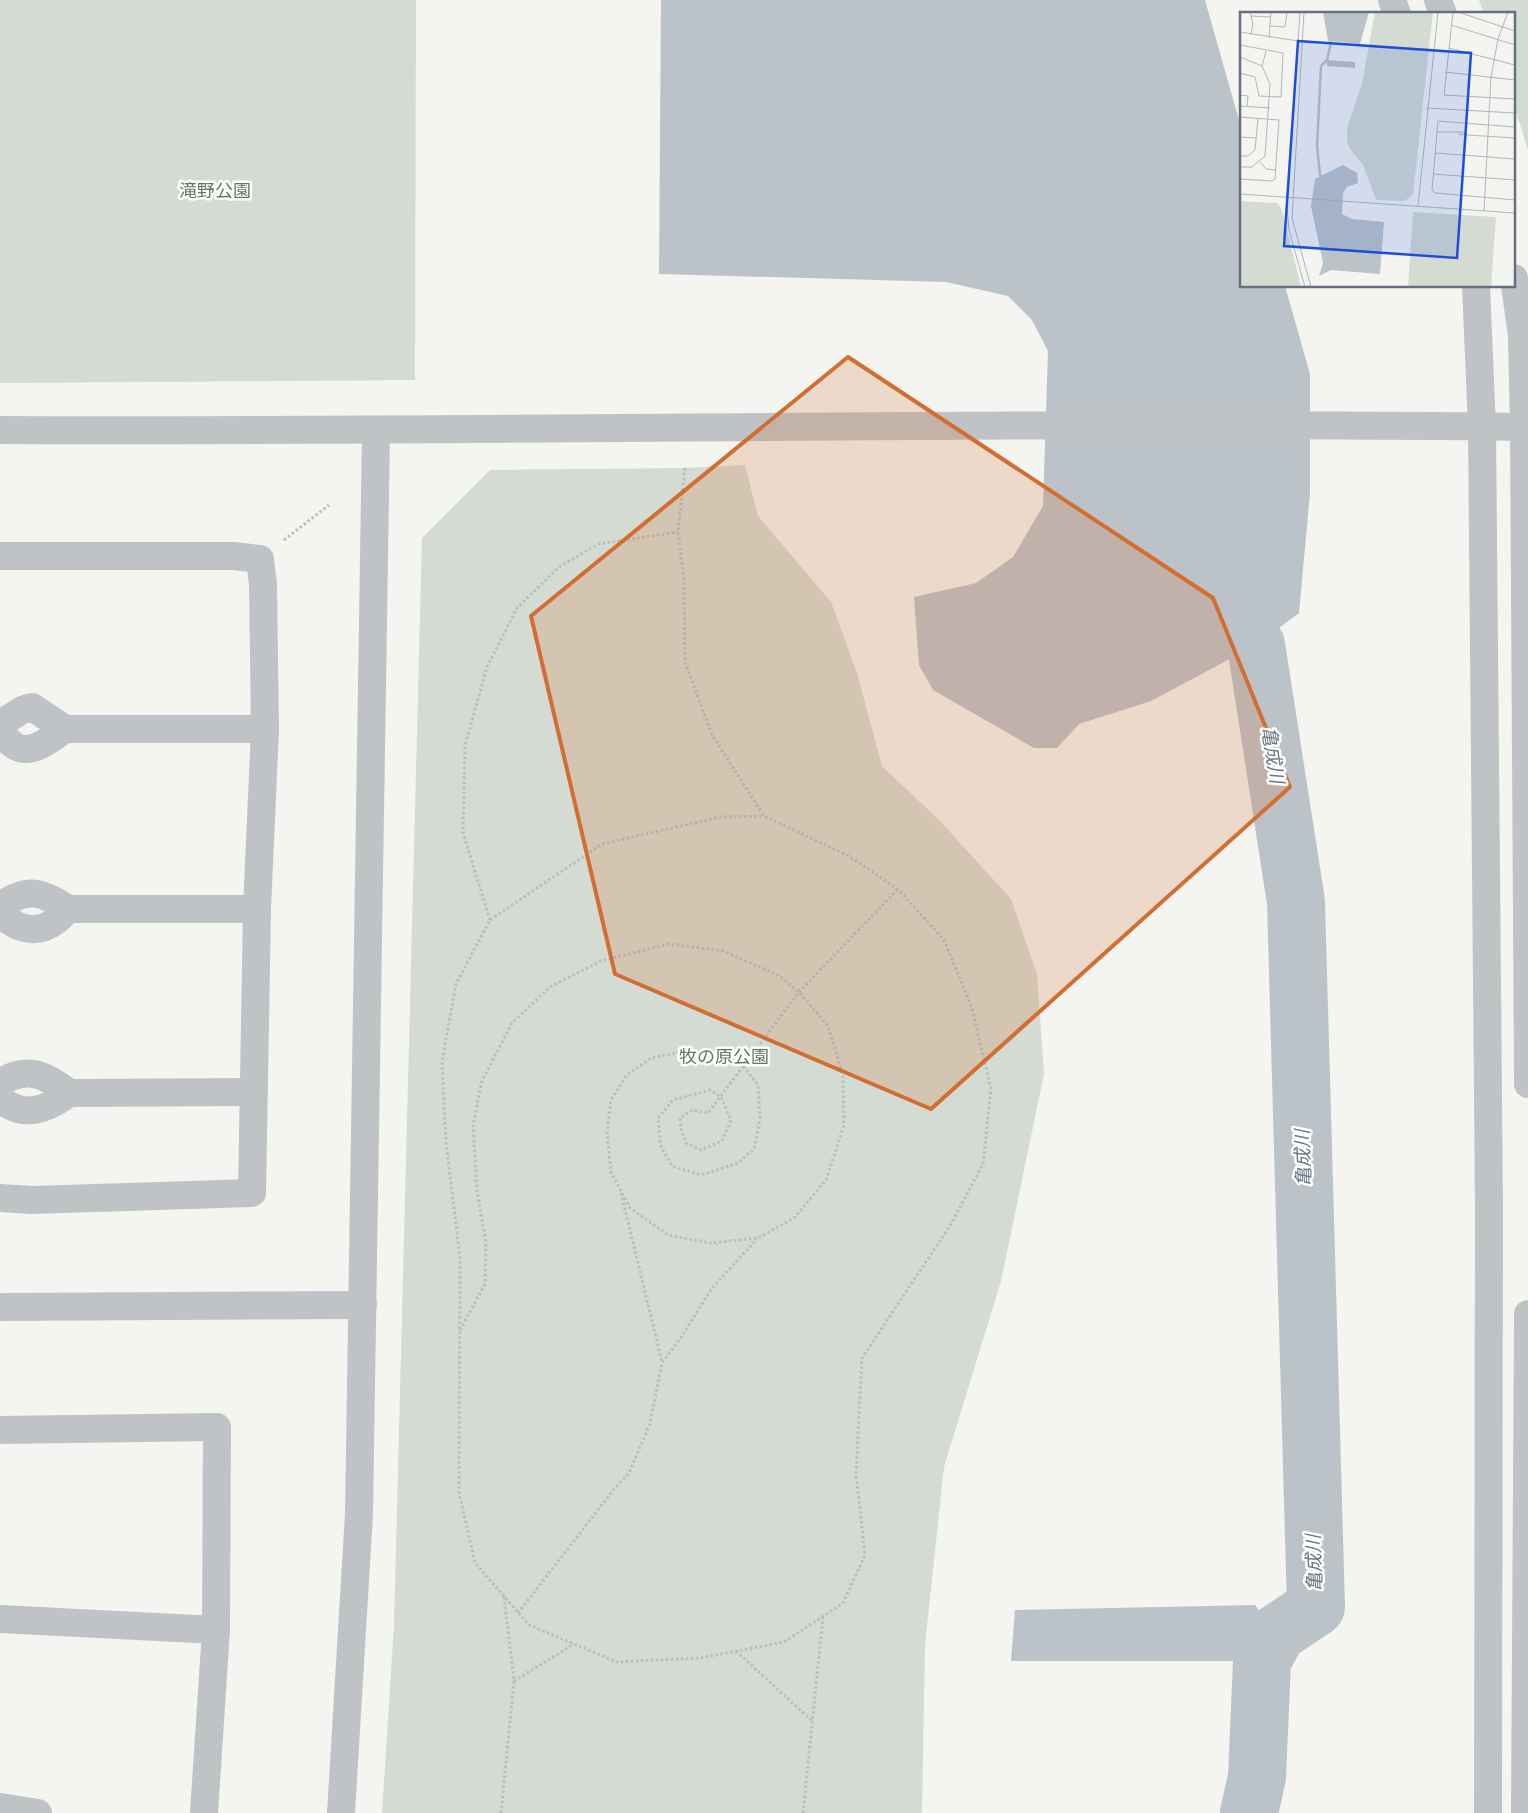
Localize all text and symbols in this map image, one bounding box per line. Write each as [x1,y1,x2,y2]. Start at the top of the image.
inset map [1240,12,1516,288]
park label: 滝野公園 [179,179,251,203]
water label: 亀成川 [1256,725,1290,787]
park label: 牧の原公園 [679,1045,769,1069]
water label: 亀成川 [1289,1127,1316,1187]
water label: 亀成川 [1300,1532,1327,1592]

